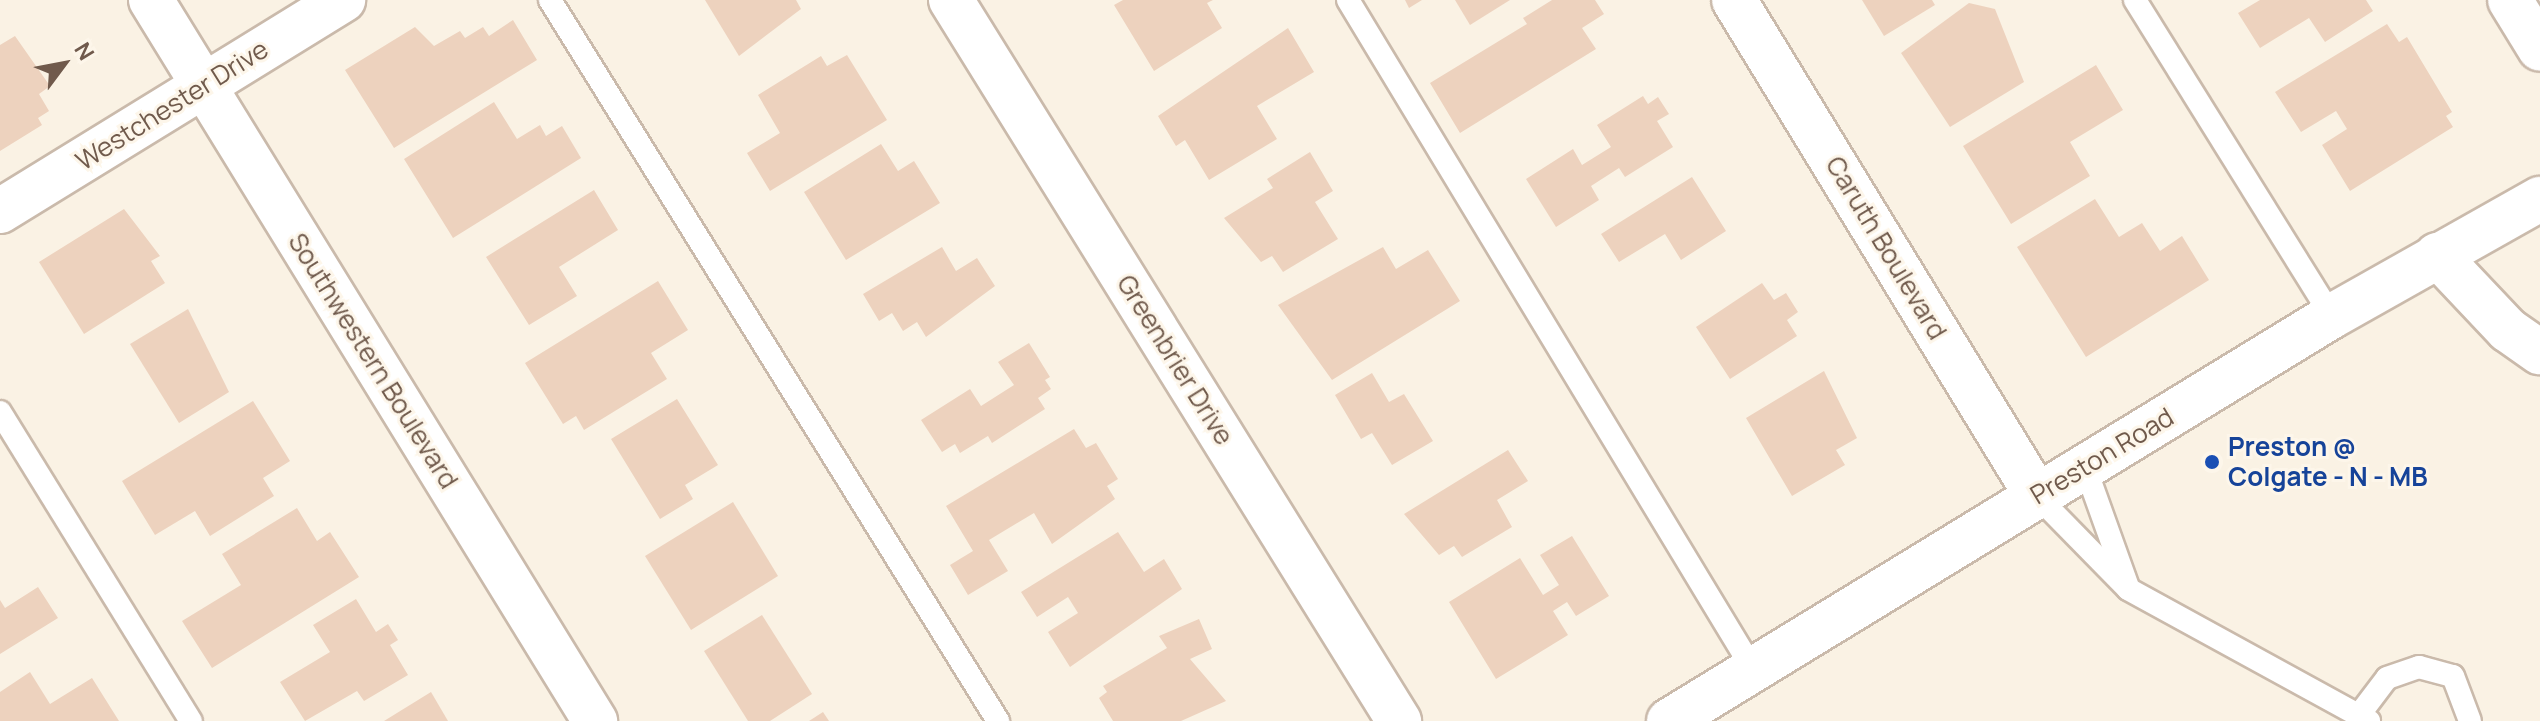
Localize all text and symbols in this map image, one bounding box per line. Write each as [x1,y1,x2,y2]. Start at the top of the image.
north arrow [24,24,104,104]
street label: Westchester Drive [70,33,274,177]
text: N [67,37,101,66]
street label: Caruth Boulevard [1819,151,1953,345]
street label: Southwestern Boulevard [282,228,464,494]
street label: Greenbrier Drive [1110,269,1240,451]
street label: Preston Road [2025,401,2179,511]
place label: Preston @ Colgate - N - MB [2228,431,2428,492]
marker: Preston @ Colgate - N - MB [2203,453,2221,471]

